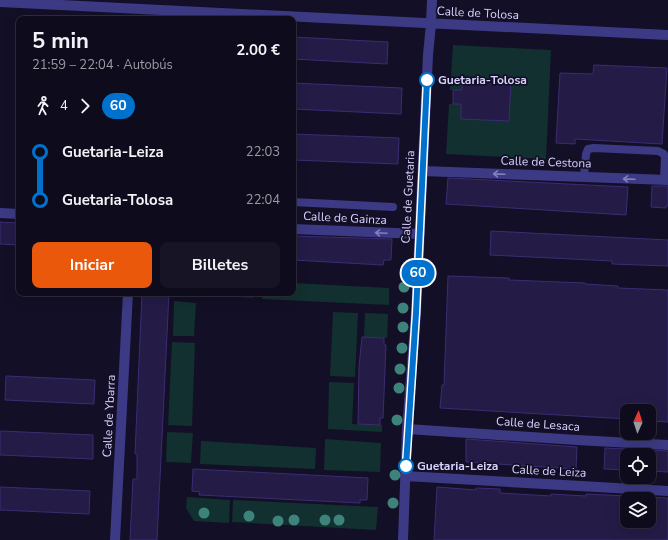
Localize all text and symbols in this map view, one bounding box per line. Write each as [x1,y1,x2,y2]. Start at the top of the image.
street label: Calle de Tolosa [436,3,520,23]
text: 5 min [32,26,89,56]
text: 2.00 € [236,40,280,60]
text: 21:59 – 22:04 · Autobús [32,56,173,74]
marker: Guetaria-Tolosa [419,72,435,88]
place label: Guetaria-Tolosa [438,72,527,88]
icon: walk [32,95,54,117]
icon: forward [74,95,96,117]
text: 60 [110,96,127,115]
text: 4 [60,97,68,115]
text: Guetaria-Leiza [62,142,164,162]
text: 22:03 [246,143,280,161]
street label: Calle de Guetaria [398,150,418,244]
street label: Calle de Cestona [500,152,592,172]
one-way arrow [493,170,506,177]
one-way arrow [623,175,636,182]
text: Guetaria-Tolosa [62,190,173,210]
text: 22:04 [246,191,280,209]
street label: Calle de Gainza [303,208,387,228]
one-way arrow [375,229,388,237]
button: Iniciar [32,242,152,288]
button: Billetes [160,242,280,288]
line badge: 60 [400,260,436,286]
text: 60 [410,263,426,282]
street label: Calle de Ybarra [99,374,119,458]
north arrow [620,404,656,440]
map controls [620,404,656,528]
street label: Calle de Lesaca [496,413,580,435]
button: locate [620,448,656,484]
marker: Guetaria-Leiza [398,458,414,474]
place label: Guetaria-Leiza [417,458,498,474]
street label: Calle de Leiza [511,461,587,481]
button: layers [620,492,656,528]

